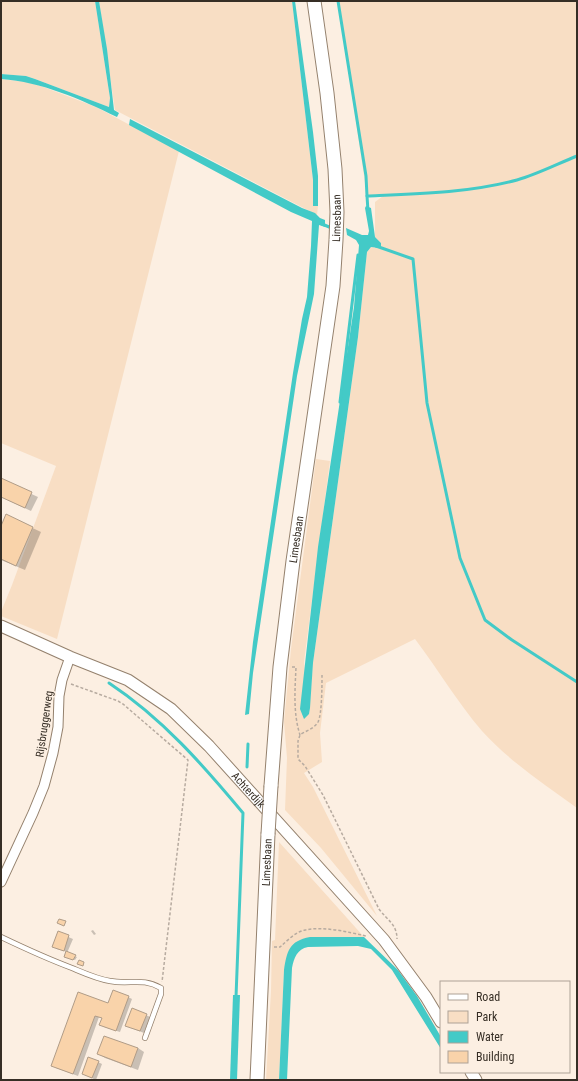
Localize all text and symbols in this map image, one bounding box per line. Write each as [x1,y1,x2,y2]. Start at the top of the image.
street label: Limesbaan [330,194,344,242]
street label: Limesbaan [287,515,306,564]
street label: Rijsbruggerweg [33,690,56,758]
street label: Achterdijk [229,770,268,811]
street label: Limesbaan [260,838,275,886]
legend [440,981,570,1073]
text: Road [476,990,500,1004]
text: Park [476,1010,498,1024]
text: Water [476,1030,504,1044]
text: Building [476,1050,514,1064]

